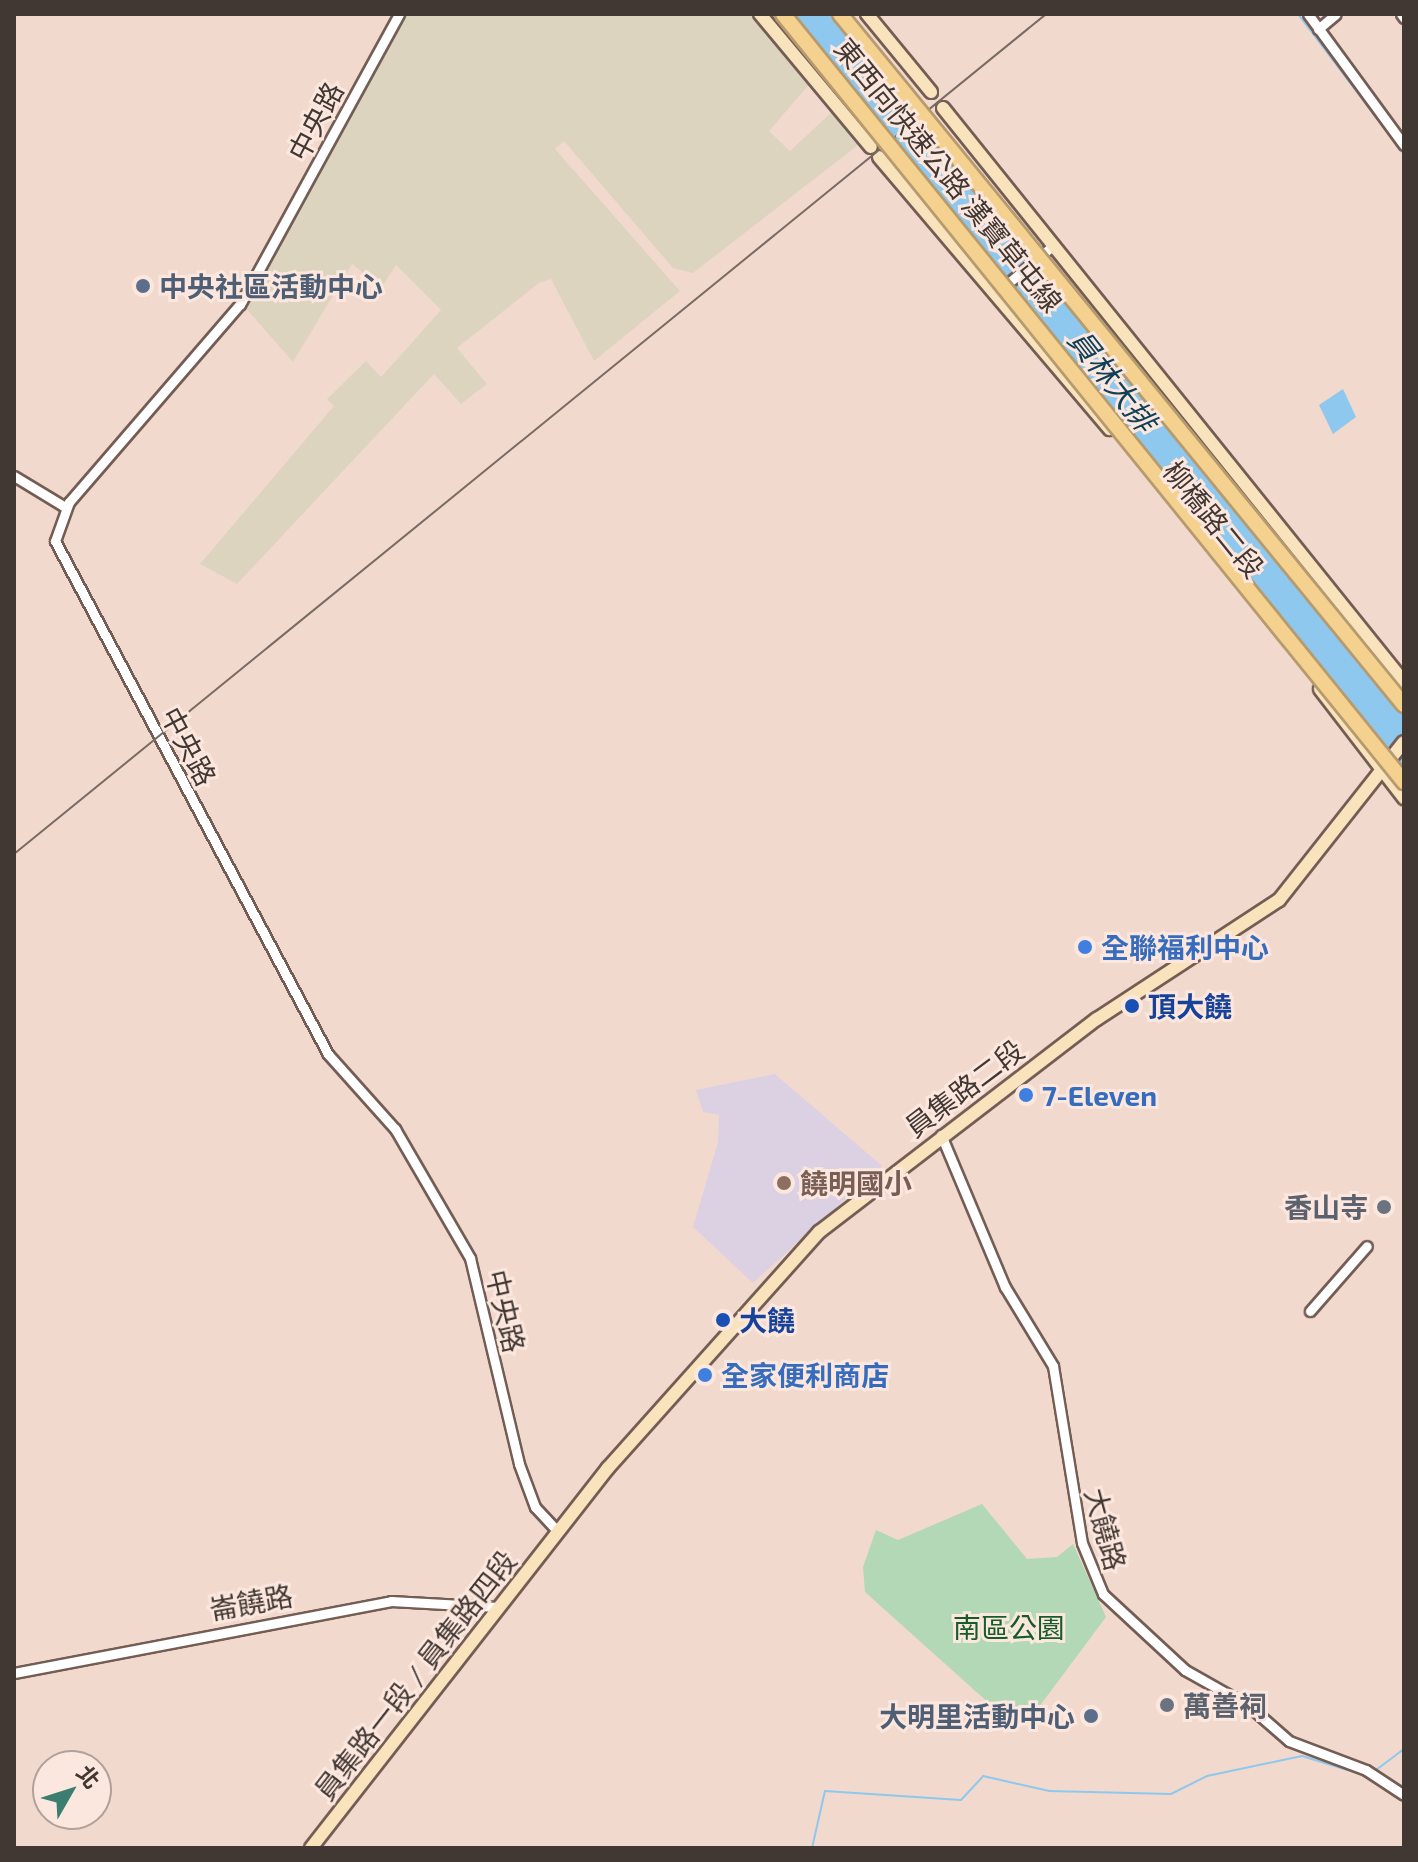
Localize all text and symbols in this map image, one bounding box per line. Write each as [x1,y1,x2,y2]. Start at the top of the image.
street label: 東西向快速公路 漢寶草屯線 [828,31,1070,319]
street label: 中央路 [280,76,350,166]
place label: 中央社區活動中心 [159,269,383,303]
marker: 中央社區活動中心 [134,277,152,295]
water label: 員林大排 [1062,322,1164,438]
street label: 柳橋路二段 [1157,454,1271,584]
street label: 中央路 [154,701,224,791]
place label: 全聯福利中心 [1101,930,1269,964]
marker: 全聯福利中心 [1076,938,1094,956]
place label: 頂大饒 [1148,989,1232,1023]
marker: 頂大饒 [1123,997,1141,1015]
street label: 員集路二段 [898,1032,1030,1144]
place label: 7-Eleven [1042,1078,1157,1112]
marker: 7-Eleven [1017,1086,1035,1104]
place label: 饒明國小 [800,1166,912,1200]
marker: 饒明國小 [775,1174,793,1192]
place label: 香山寺 [1284,1190,1368,1224]
marker: 香山寺 [1375,1198,1393,1216]
street label: 中央路 [480,1266,532,1356]
place label: 大饒 [739,1303,795,1337]
marker: 大饒 [714,1311,732,1329]
place label: 全家便利商店 [721,1358,889,1392]
marker: 全家便利商店 [696,1366,714,1384]
street label: 大饒路 [1079,1484,1133,1574]
street label: 員集路一段 / 員集路四段 [307,1544,523,1806]
street label: 崙饒路 [207,1578,295,1626]
park label: 南區公園 [953,1610,1065,1644]
place label: 萬善祠 [1183,1688,1267,1722]
marker: 萬善祠 [1158,1696,1176,1714]
place label: 大明里活動中心 [879,1699,1075,1733]
marker: 大明里活動中心 [1082,1707,1100,1725]
north arrow [32,1750,112,1830]
text: 北 [72,1759,106,1793]

